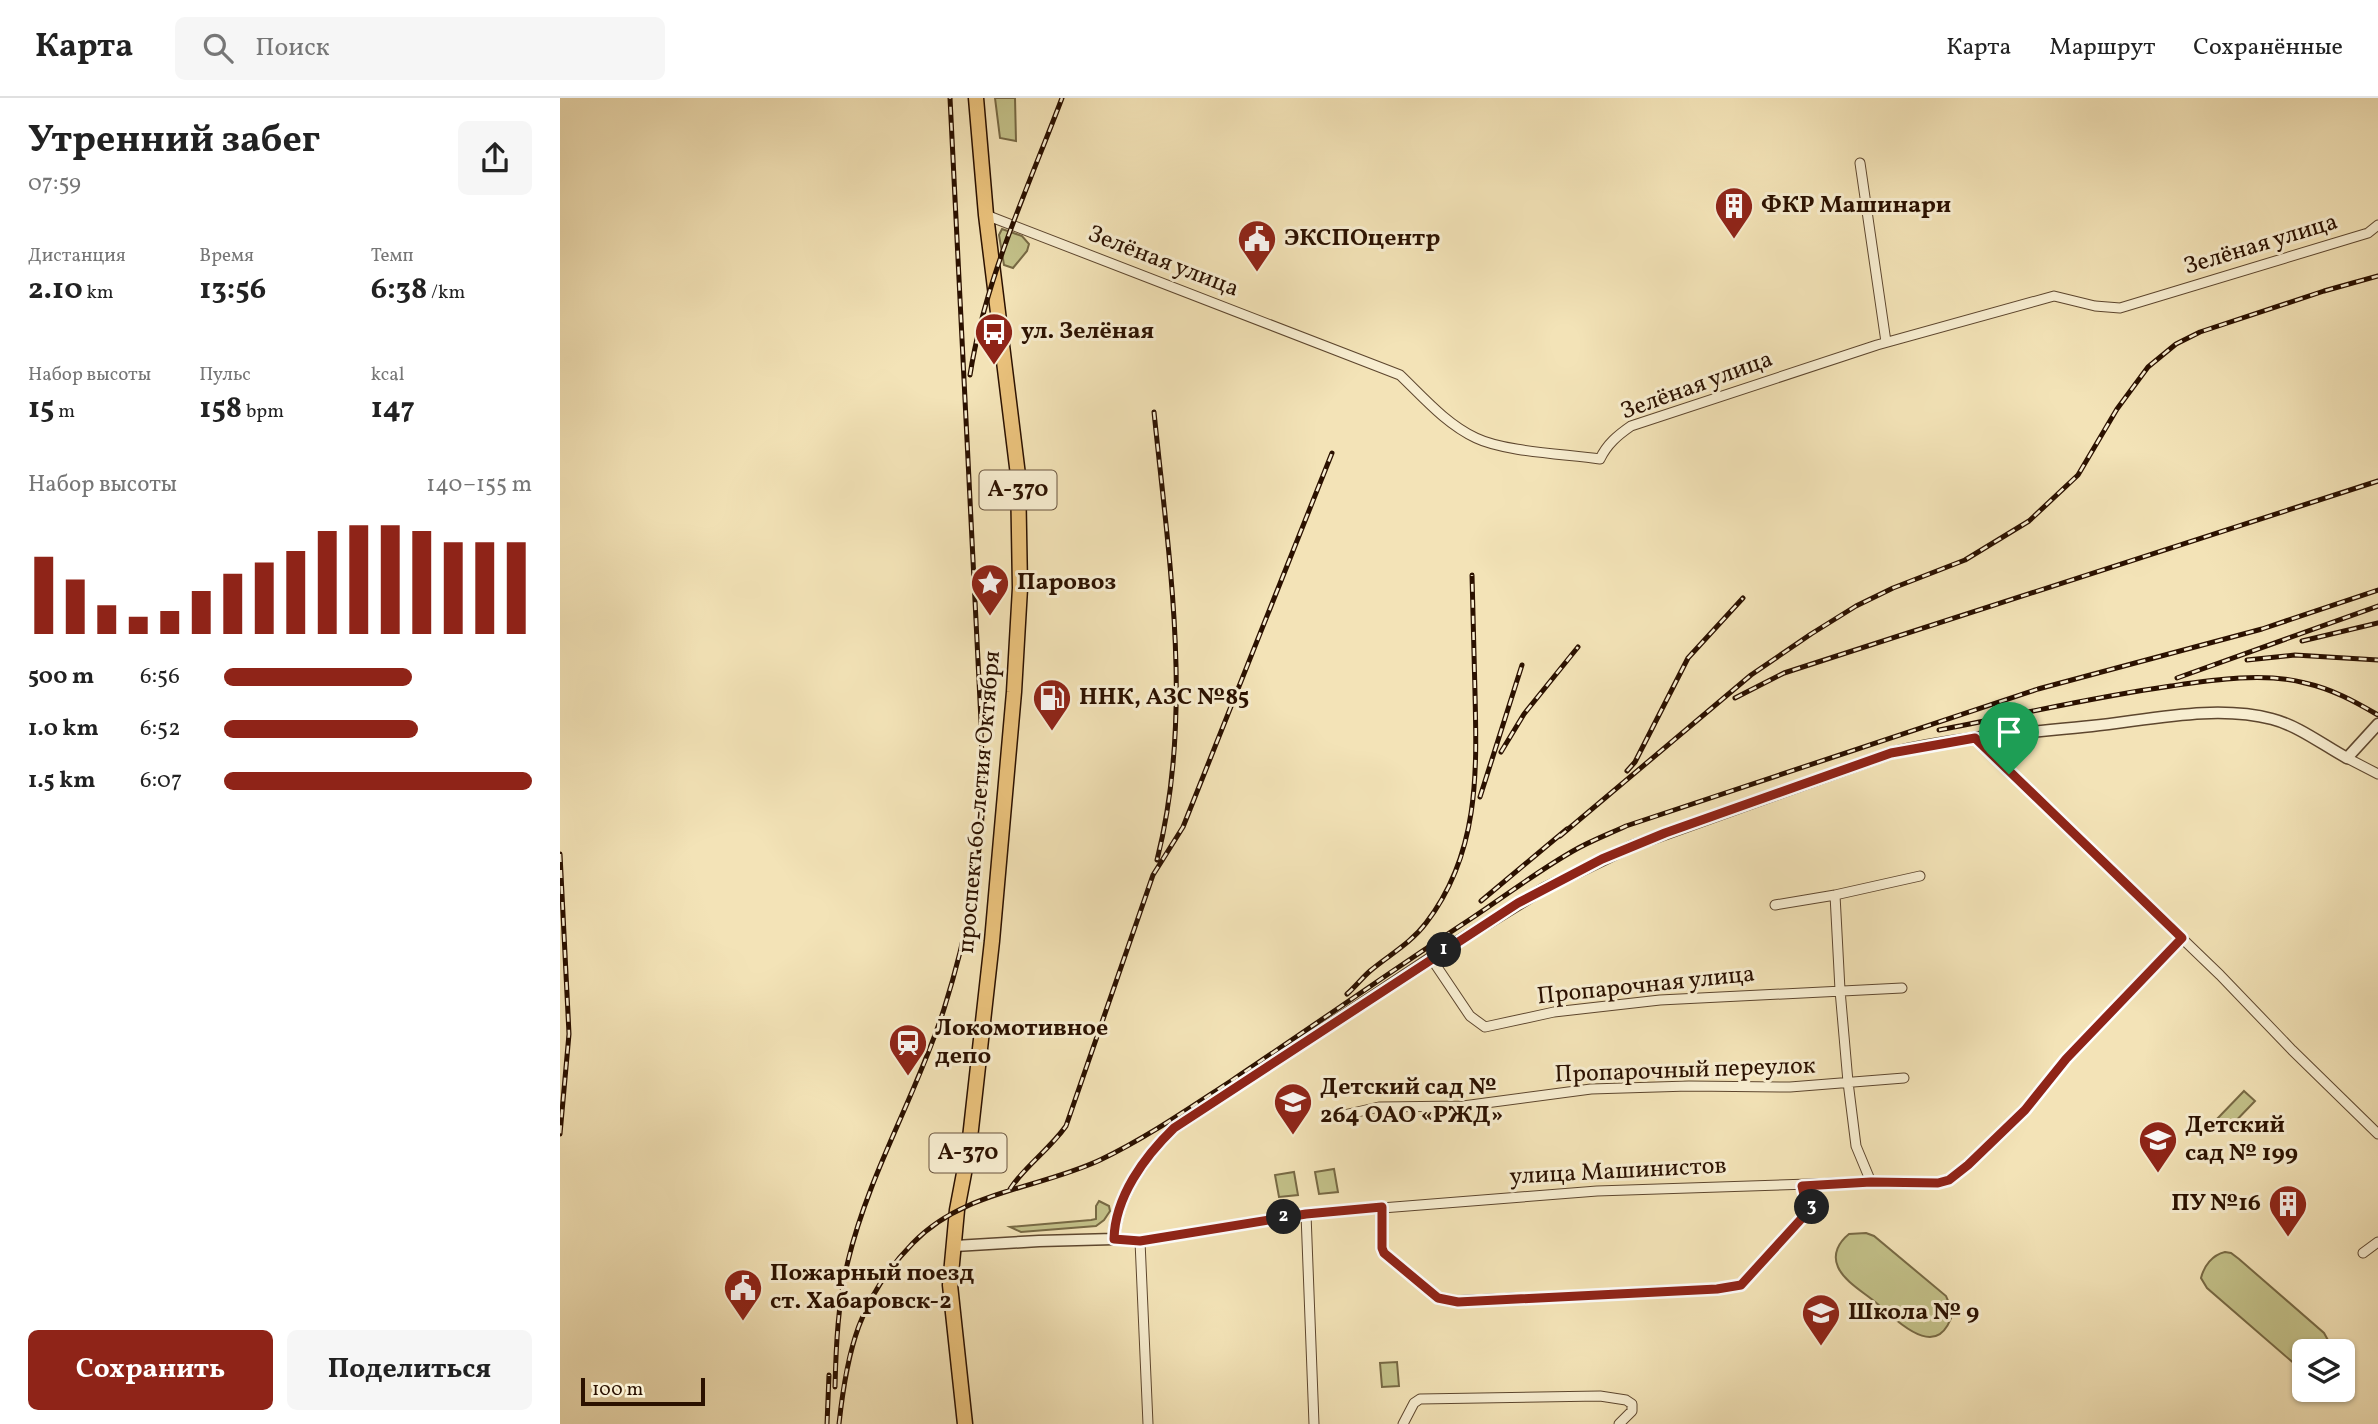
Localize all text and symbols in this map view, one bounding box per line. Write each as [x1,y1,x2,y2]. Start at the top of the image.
search box [175,17,665,80]
text: Карта [35,25,133,71]
icon: search [199,29,237,67]
text: Поиск [255,30,330,66]
text: Карта [1946,31,2011,65]
text: Маршрут [2049,31,2155,65]
text: Сохранённые [2193,31,2343,65]
text: Утренний забег [28,115,320,168]
button: share [458,121,532,195]
text: 07:59 [28,168,81,200]
building icon: ФКР Машинари [1713,185,1755,240]
place label: ФКР Машинари [1761,189,1951,223]
street label: Зелёная улица [2180,205,2342,285]
street label: Зелёная улица [1082,218,1244,306]
public building icon: ЭКСПОцентр [1236,218,1278,273]
place label: ЭКСПОцентр [1284,222,1440,256]
text: Дистанция [28,243,126,269]
text: Время [199,243,254,269]
text: Темп [371,243,414,269]
text: 2.10 [28,269,83,311]
text: 13:56 [199,269,266,311]
text: 6:38 [371,269,427,311]
text: km [83,280,114,306]
text: /km [427,280,465,306]
bus stop icon: ул. Зелёная [973,311,1015,366]
place label: ул. Зелёная [1021,315,1154,349]
street label: Зелёная улица [1616,343,1778,429]
text: Набор высоты [28,362,151,388]
text: Пульс [199,362,251,388]
text: kcal [371,362,404,388]
text: 15 [28,388,55,430]
text: 158 [199,388,242,430]
text: 147 [371,388,415,430]
text: m [55,399,75,425]
text: bpm [242,399,284,425]
text: Набор высоты [28,469,177,501]
text: 140–155 m [426,469,532,501]
road number: А-370 [980,470,1056,510]
place icon: Паровоз [969,562,1011,617]
place label: Паровоз [1017,566,1116,600]
street label: проспект 60-летия Октября [950,649,1010,955]
text: 500 m [28,661,94,693]
text: 6:56 [140,661,180,693]
fuel station icon: ННК, АЗС №85 [1031,677,1073,732]
place label: ННК, АЗС №85 [1079,681,1249,715]
pin [1979,702,2039,774]
text: 1.0 km [28,713,99,745]
text: 6:52 [140,713,180,745]
icon: arrive [1990,713,2028,751]
text: 1.5 km [28,765,95,797]
text: 6:07 [140,765,182,797]
pin: 1 [1426,932,1462,968]
text: 1 [1440,936,1447,962]
street label: Пропарочная улица [1535,958,1757,1014]
place label: Локомотивное депо [935,1012,1108,1074]
station icon: Локомотивное депо [887,1022,929,1077]
street label: Пропарочный переулок [1554,1049,1816,1093]
place label: Детский сад № 264 ОАО «РЖД» [1320,1071,1503,1133]
school or university icon: Детский сад № 264 ОАО «РЖД» [1272,1081,1314,1136]
place label: Детский сад № 199 [2185,1109,2298,1171]
school or university icon: Детский сад № 199 [2137,1119,2179,1174]
road number: А-370 [930,1134,1006,1172]
street label: улица Машинистов [1509,1149,1727,1195]
building icon: ПУ №16 [2267,1183,2309,1238]
place label: ПУ №16 [2171,1187,2261,1221]
pin: 3 [1794,1190,1830,1224]
text: 3 [1807,1193,1816,1219]
pin: 2 [1266,1200,1302,1234]
text: 2 [1279,1203,1288,1229]
place label: Пожарный поезд ст. Хабаровск-2 [770,1257,975,1319]
public building icon: Пожарный поезд ст. Хабаровск-2 [722,1267,764,1322]
school or university icon: Школа № 9 [1800,1292,1842,1347]
place label: Школа № 9 [1848,1296,1979,1330]
button: Сохранить [28,1330,273,1410]
button: Поделиться [287,1330,532,1410]
map controls [2292,1339,2355,1402]
button: layers [2292,1339,2355,1402]
scale bar [581,1375,705,1407]
text: 100 m [592,1377,643,1403]

